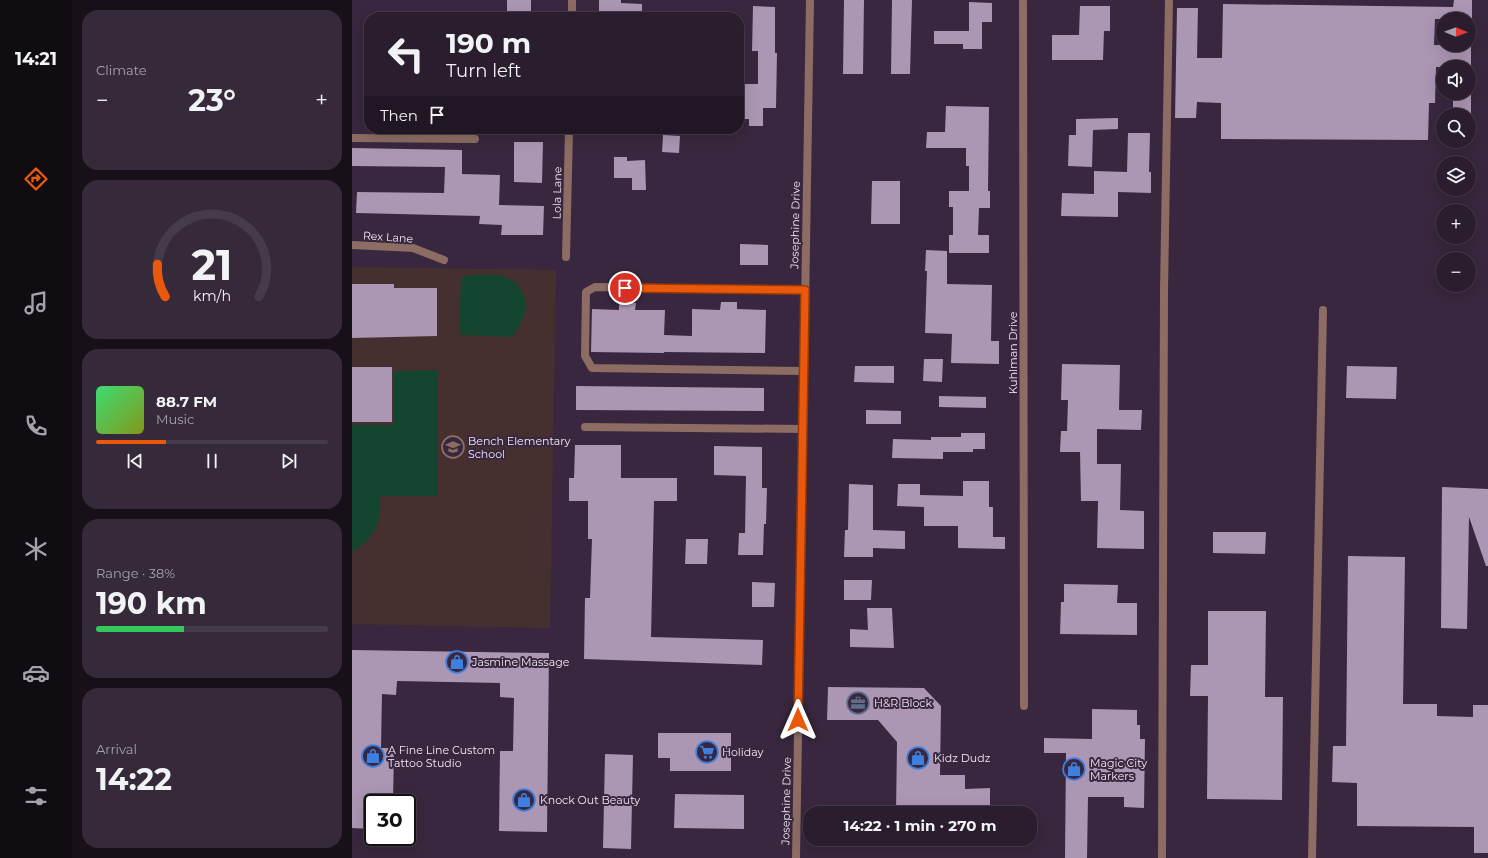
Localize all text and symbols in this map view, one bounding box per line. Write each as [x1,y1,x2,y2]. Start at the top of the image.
north arrow [1436,12,1476,52]
map controls [1436,12,1476,292]
text: 190 m [446,26,531,60]
icon: left [380,28,432,80]
text: 14:21 [15,48,57,70]
text: Turn left [446,60,521,82]
button: sound [1436,60,1476,100]
text: Climate [96,62,147,78]
text: 23° [188,82,236,119]
text: − [96,87,109,114]
text: + [315,87,328,114]
icon: arrive [426,104,448,126]
text: Then [380,106,418,125]
button: search [1436,108,1476,148]
button: layers [1436,156,1476,196]
icon: directions [22,165,50,193]
street label: Lola Lane [550,166,564,219]
street label: Josephine Drive [787,181,803,270]
button: + [1436,204,1476,244]
street label: Rex Lane [362,228,414,246]
text: 21 [192,240,232,290]
button: − [1436,252,1476,292]
pin [608,271,642,305]
icon: arrive [614,277,636,299]
text: km/h [193,287,231,305]
icon: music [22,289,50,317]
street label: Kuhlman Drive [1006,311,1020,394]
text: 88.7 FM [156,392,217,411]
text: Music [156,411,194,427]
icon: phone [22,412,50,440]
school or university icon: Bench Elementary School [440,434,466,460]
place label: Bench Elementary School [468,434,571,461]
icon: previous [124,450,146,472]
icon: pause [201,450,223,472]
icon: next [278,450,300,472]
icon: climate [22,535,50,563]
text: Range · 38% [96,565,175,581]
text: 190 km [96,585,207,622]
shop icon: Jasmine Massage [444,649,470,675]
place label: Jasmine Massage [471,655,570,669]
icon: car [22,659,50,687]
office icon: H&R Block [845,690,871,716]
place label: H&R Block [874,696,932,710]
position arrow [777,699,819,741]
supermarket icon: Holiday [694,739,720,765]
text: Arrival [96,741,137,757]
shop icon: A Fine Line Custom Tattoo Studio [360,743,386,769]
place label: A Fine Line Custom Tattoo Studio [388,743,495,770]
place label: Holiday [722,745,763,759]
shop icon: Kidz Dudz [905,745,931,771]
place label: Kidz Dudz [934,751,991,765]
shop icon: Magic City Markers [1061,756,1087,782]
place label: Magic City Markers [1090,756,1147,783]
street label: Josephine Drive [778,757,794,846]
text: 14:22 [96,761,172,798]
icon: filters [22,782,50,810]
shop icon: Knock Out Beauty [511,787,537,813]
place label: Knock Out Beauty [540,793,640,807]
speed limit sign: 30 [364,794,416,846]
text: 14:22 · 1 min · 270 m [844,816,996,835]

